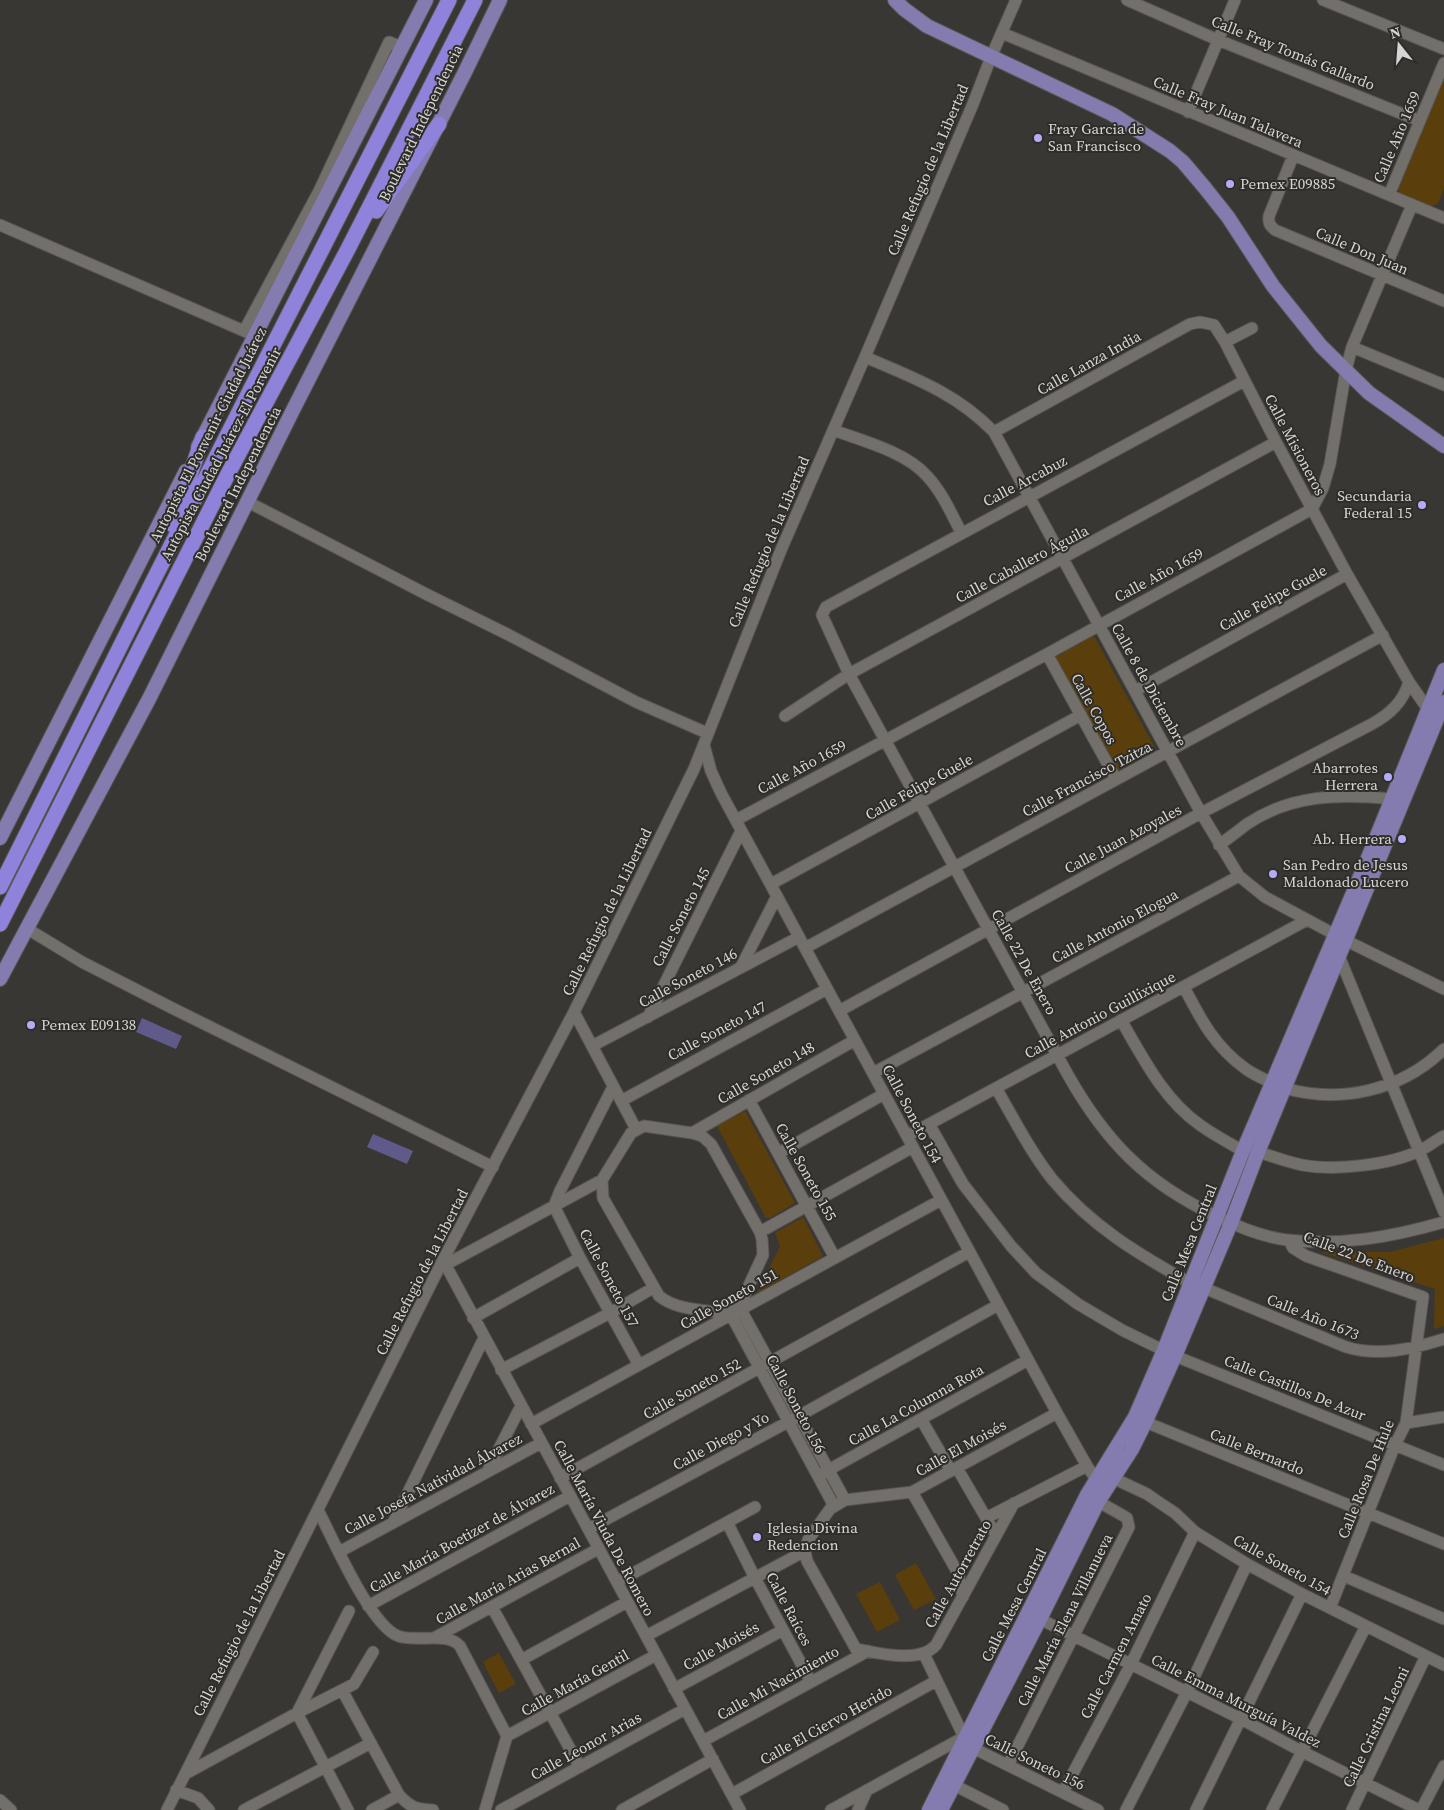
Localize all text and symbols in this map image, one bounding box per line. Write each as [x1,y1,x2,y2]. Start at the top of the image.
street label: Calle Fray Tomás Gallardo [1208,10,1378,95]
north arrow [1374,20,1424,70]
text: N [1387,22,1403,44]
street label: Boulevard Independencia [373,40,468,205]
street label: Calle Fray Juan Talavera [1150,70,1307,153]
street label: Calle Refugio de la Libertad [882,80,973,259]
street label: Calle Año 1659 [1368,88,1425,186]
place label: Fray Garcia de San Francisco [1048,118,1145,156]
marker: Fray Garcia de San Francisco [1032,132,1044,144]
place label: Pemex E09885 [1240,173,1335,194]
marker: Pemex E09885 [1224,178,1236,190]
street label: Calle Don Juan [1312,221,1412,280]
street label: Autopista El Porvenir-Ciudad Juárez [144,323,271,546]
street label: Calle Lanza India [1033,325,1145,400]
street label: Autopista Ciudad Juárez-El Porvenir [155,343,286,564]
street label: Calle Misioneros [1260,390,1331,499]
street label: Boulevard Independencia [189,402,286,565]
street label: Calle Arcabuz [979,450,1071,512]
street label: Calle Refugio de la Libertad [723,452,814,631]
place label: Secundaria Federal 15 [1337,485,1412,523]
marker: Secundaria Federal 15 [1416,499,1428,511]
street label: Calle Caballero Águila [951,519,1092,608]
street label: Calle Año 1659 [1111,542,1207,607]
street label: Calle Felipe Guele [1215,559,1331,636]
street label: Calle 8 de Diciembre [1107,619,1192,751]
street label: Calle Copos [1066,669,1123,748]
street label: Calle Año 1659 [754,734,850,799]
street label: Calle Francisco Tzitza [1018,735,1156,822]
street label: Calle Felipe Guele [861,748,977,825]
place label: Abarrotes Herrera [1312,757,1378,795]
marker: Abarrotes Herrera [1382,771,1394,783]
street label: Calle Juan Azoyales [1061,799,1185,878]
street label: Calle Refugio de la Libertad [557,824,657,999]
place label: Ab. Herrera [1313,828,1392,849]
marker: Ab. Herrera [1396,833,1408,845]
place label: San Pedro de Jesus Maldonado Lucero [1283,854,1409,892]
street label: Calle Soneto 145 [646,863,715,970]
marker: San Pedro de Jesus Maldonado Lucero [1267,868,1279,880]
street label: Calle Antonio Elogua [1048,883,1182,968]
street label: Calle 22 De Enero [987,905,1062,1018]
street label: Calle Soneto 146 [635,943,741,1012]
street label: Calle Antonio Guillixique [1020,966,1179,1063]
street label: Calle Soneto 147 [664,996,770,1065]
place label: Pemex E09138 [41,1014,136,1035]
marker: Pemex E09138 [25,1019,37,1031]
street label: Calle Soneto 148 [713,1036,818,1109]
street label: Calle Soneto 154 [878,1061,948,1167]
street label: Calle Soneto 155 [771,1119,842,1224]
street label: Calle Mesa Central [1155,1180,1222,1305]
street label: Calle Refugio de la Libertad [370,1184,473,1359]
street label: Calle Soneto 157 [575,1225,644,1331]
street label: Calle 22 De Enero [1300,1226,1418,1287]
street label: Calle Soneto 151 [676,1263,781,1334]
street label: Calle Año 1673 [1264,1288,1363,1345]
street label: Calle Castillos De Azur [1221,1350,1370,1426]
street label: Calle Soneto 156 [762,1351,831,1457]
street label: Calle Soneto 152 [639,1353,744,1424]
street label: Calle La Columna Rota [844,1358,988,1451]
street label: Calle Diego y Yo [669,1406,773,1475]
street label: Calle El Moisés [912,1414,1010,1481]
street label: Calle Rosa De Hule [1332,1416,1399,1542]
street label: Calle Bernardo [1207,1423,1308,1480]
street label: Calle Josefa Natividad Álvarez [340,1428,526,1539]
street label: Calle María Viuda De Romero [549,1436,660,1620]
street label: Calle María Boetizer de Álvarez [366,1478,558,1597]
street label: Calle Autorretrato [919,1516,996,1632]
place label: Iglesia Divina Redencion [767,1517,858,1555]
street label: Calle María Elena Villanueva [1012,1529,1118,1710]
street label: Calle Soneto 154 [1230,1529,1335,1600]
marker: Iglesia Divina Redencion [751,1531,763,1543]
street label: Calle María Arias Bernal [431,1532,585,1629]
street label: Calle Mesa Central [976,1544,1052,1665]
street label: Calle Refugio de la Libertad [187,1545,290,1720]
street label: Calle Raíces [761,1568,818,1649]
street label: Calle Carmen Amato [1075,1589,1156,1722]
street label: Calle Moisés [679,1616,762,1675]
street label: Calle Mi Nacimiento [713,1640,843,1725]
street label: Calle María Gentil [517,1644,633,1721]
street label: Calle Emma Murguía Valdez [1148,1648,1325,1753]
street label: Calle Cristina Leoni [1337,1663,1414,1791]
street label: Calle El Ciervo Herido [756,1679,896,1770]
street label: Calle Leonor Arias [526,1706,645,1785]
street label: Calle Soneto 156 [982,1728,1089,1795]

